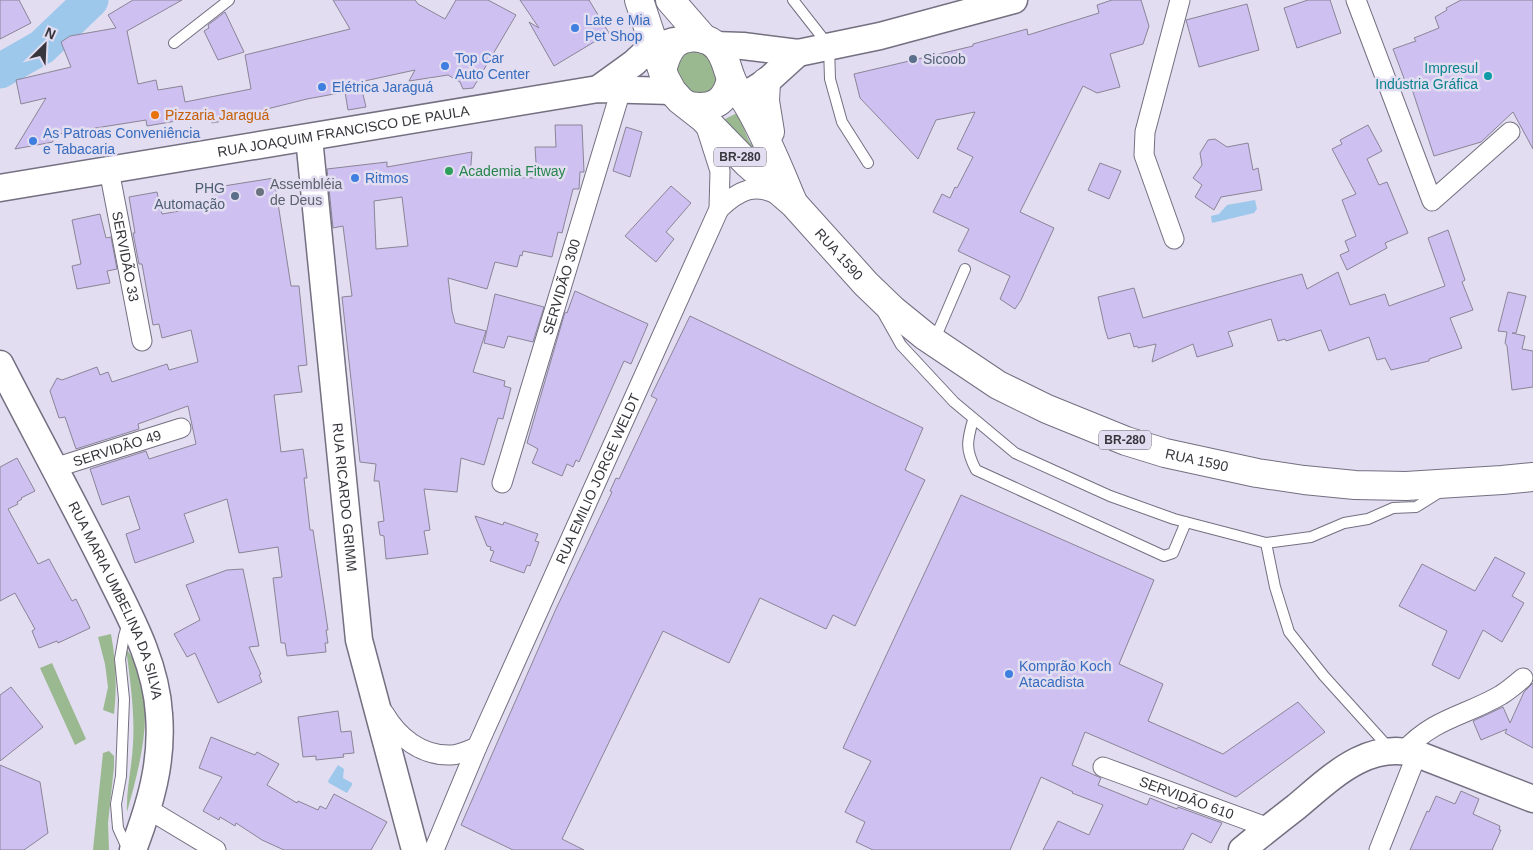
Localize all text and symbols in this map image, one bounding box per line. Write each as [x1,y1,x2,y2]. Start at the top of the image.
place label: Late e Mia Pet Shop [585,12,651,44]
north arrow [20,20,70,70]
marker: Late e Mia Pet Shop [569,22,581,34]
text: N [42,24,58,42]
place label: Top Car Auto Center [455,50,530,82]
place label: Sicoob [923,51,966,67]
marker: Sicoob [907,53,919,65]
marker: Top Car Auto Center [439,60,451,72]
place label: Impresul Indústria Gráfica [1375,60,1478,92]
marker: Impresul Indústria Gráfica [1482,70,1494,82]
place label: Elétrica Jaraguá [332,79,433,95]
marker: Elétrica Jaraguá [316,81,328,93]
street label: RUA JOAQUIM FRANCISCO DE PAULA [216,102,471,160]
place label: Pizzaria Jaraguá [165,107,269,123]
marker: Pizzaria Jaraguá [149,109,161,121]
place label: As Patroas Conveniência e Tabacaria [43,125,200,157]
marker: As Patroas Conveniência e Tabacaria [27,135,39,147]
road number: BR-280 [714,148,766,166]
place label: Academia Fitway [459,163,566,179]
marker: Academia Fitway [443,165,455,177]
place label: Ritmos [365,170,409,186]
marker: Ritmos [349,172,361,184]
place label: Assembléia de Deus [270,176,343,208]
place label: PHG Automação [154,180,225,212]
marker: Assembléia de Deus [254,186,266,198]
marker: PHG Automação [229,190,241,202]
street label: SERVIDÃO 33 [109,210,142,303]
street label: RUA 1590 [812,225,867,283]
street label: SERVIDÃO 300 [539,237,584,337]
street label: RUA EMILIO JORGE WELDT [552,390,643,566]
street label: RUA RICARDO GRIMM [329,422,360,572]
street label: SERVIDÃO 49 [71,427,163,470]
road number: BR-280 [1099,430,1151,450]
street label: RUA 1590 [1164,445,1230,475]
street label: RUA MARIA UMBELINA DA SILVA [65,499,166,701]
place label: Komprão Koch Atacadista [1019,658,1112,690]
marker: Komprão Koch Atacadista [1003,668,1015,680]
street label: SERVIDÃO 610 [1137,773,1236,822]

